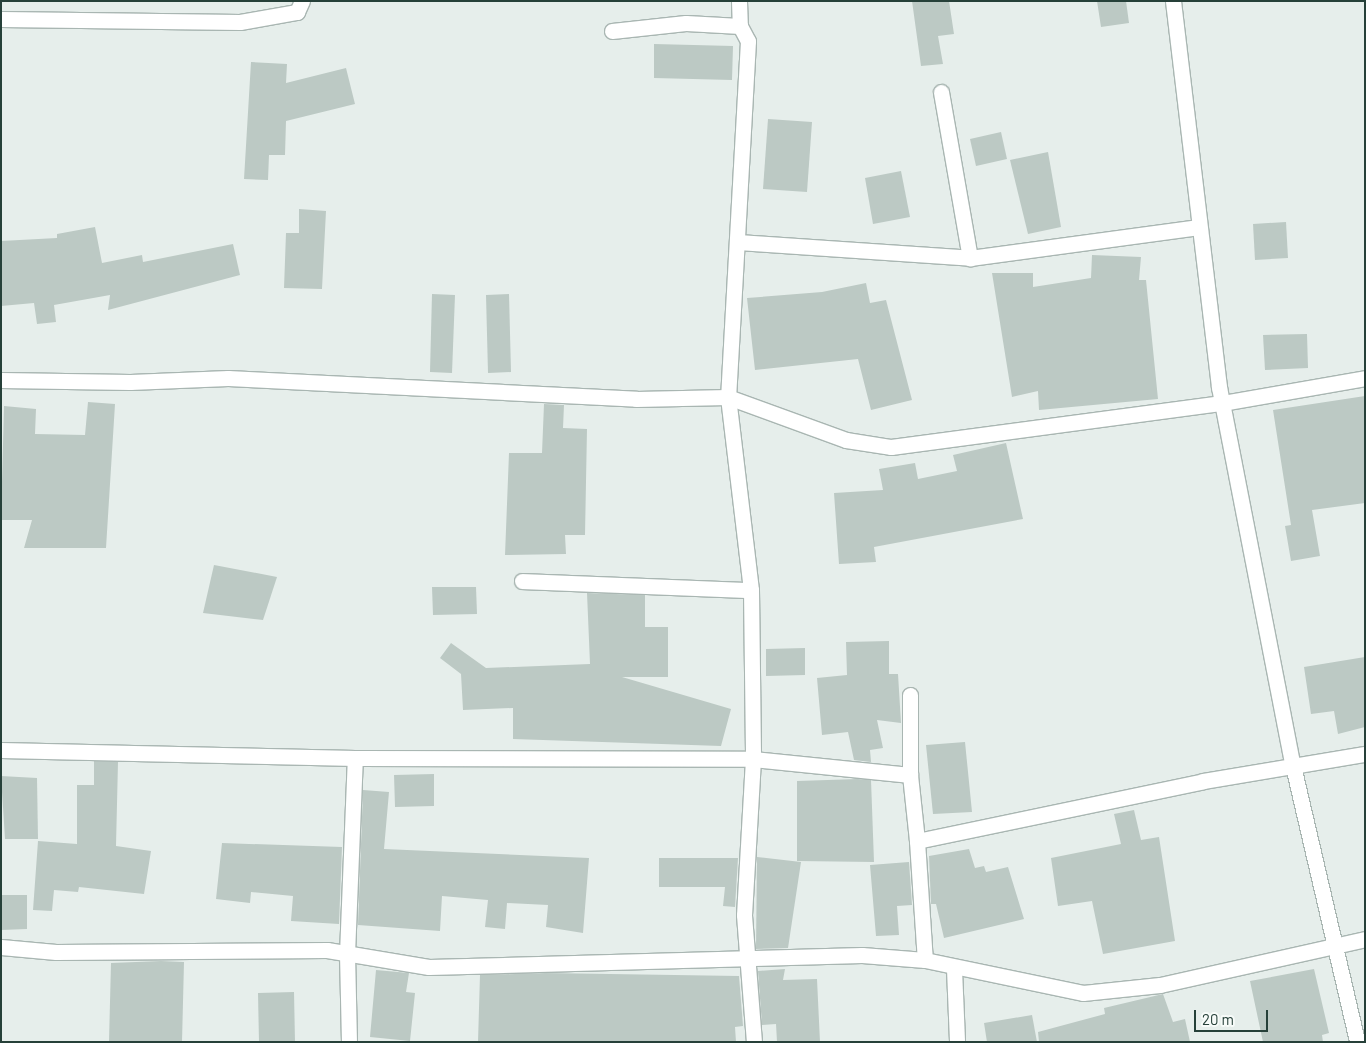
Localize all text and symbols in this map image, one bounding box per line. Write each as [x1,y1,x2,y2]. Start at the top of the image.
scale bar [1196,1000,1270,1032]
text: 20 m [1202,1010,1234,1028]

